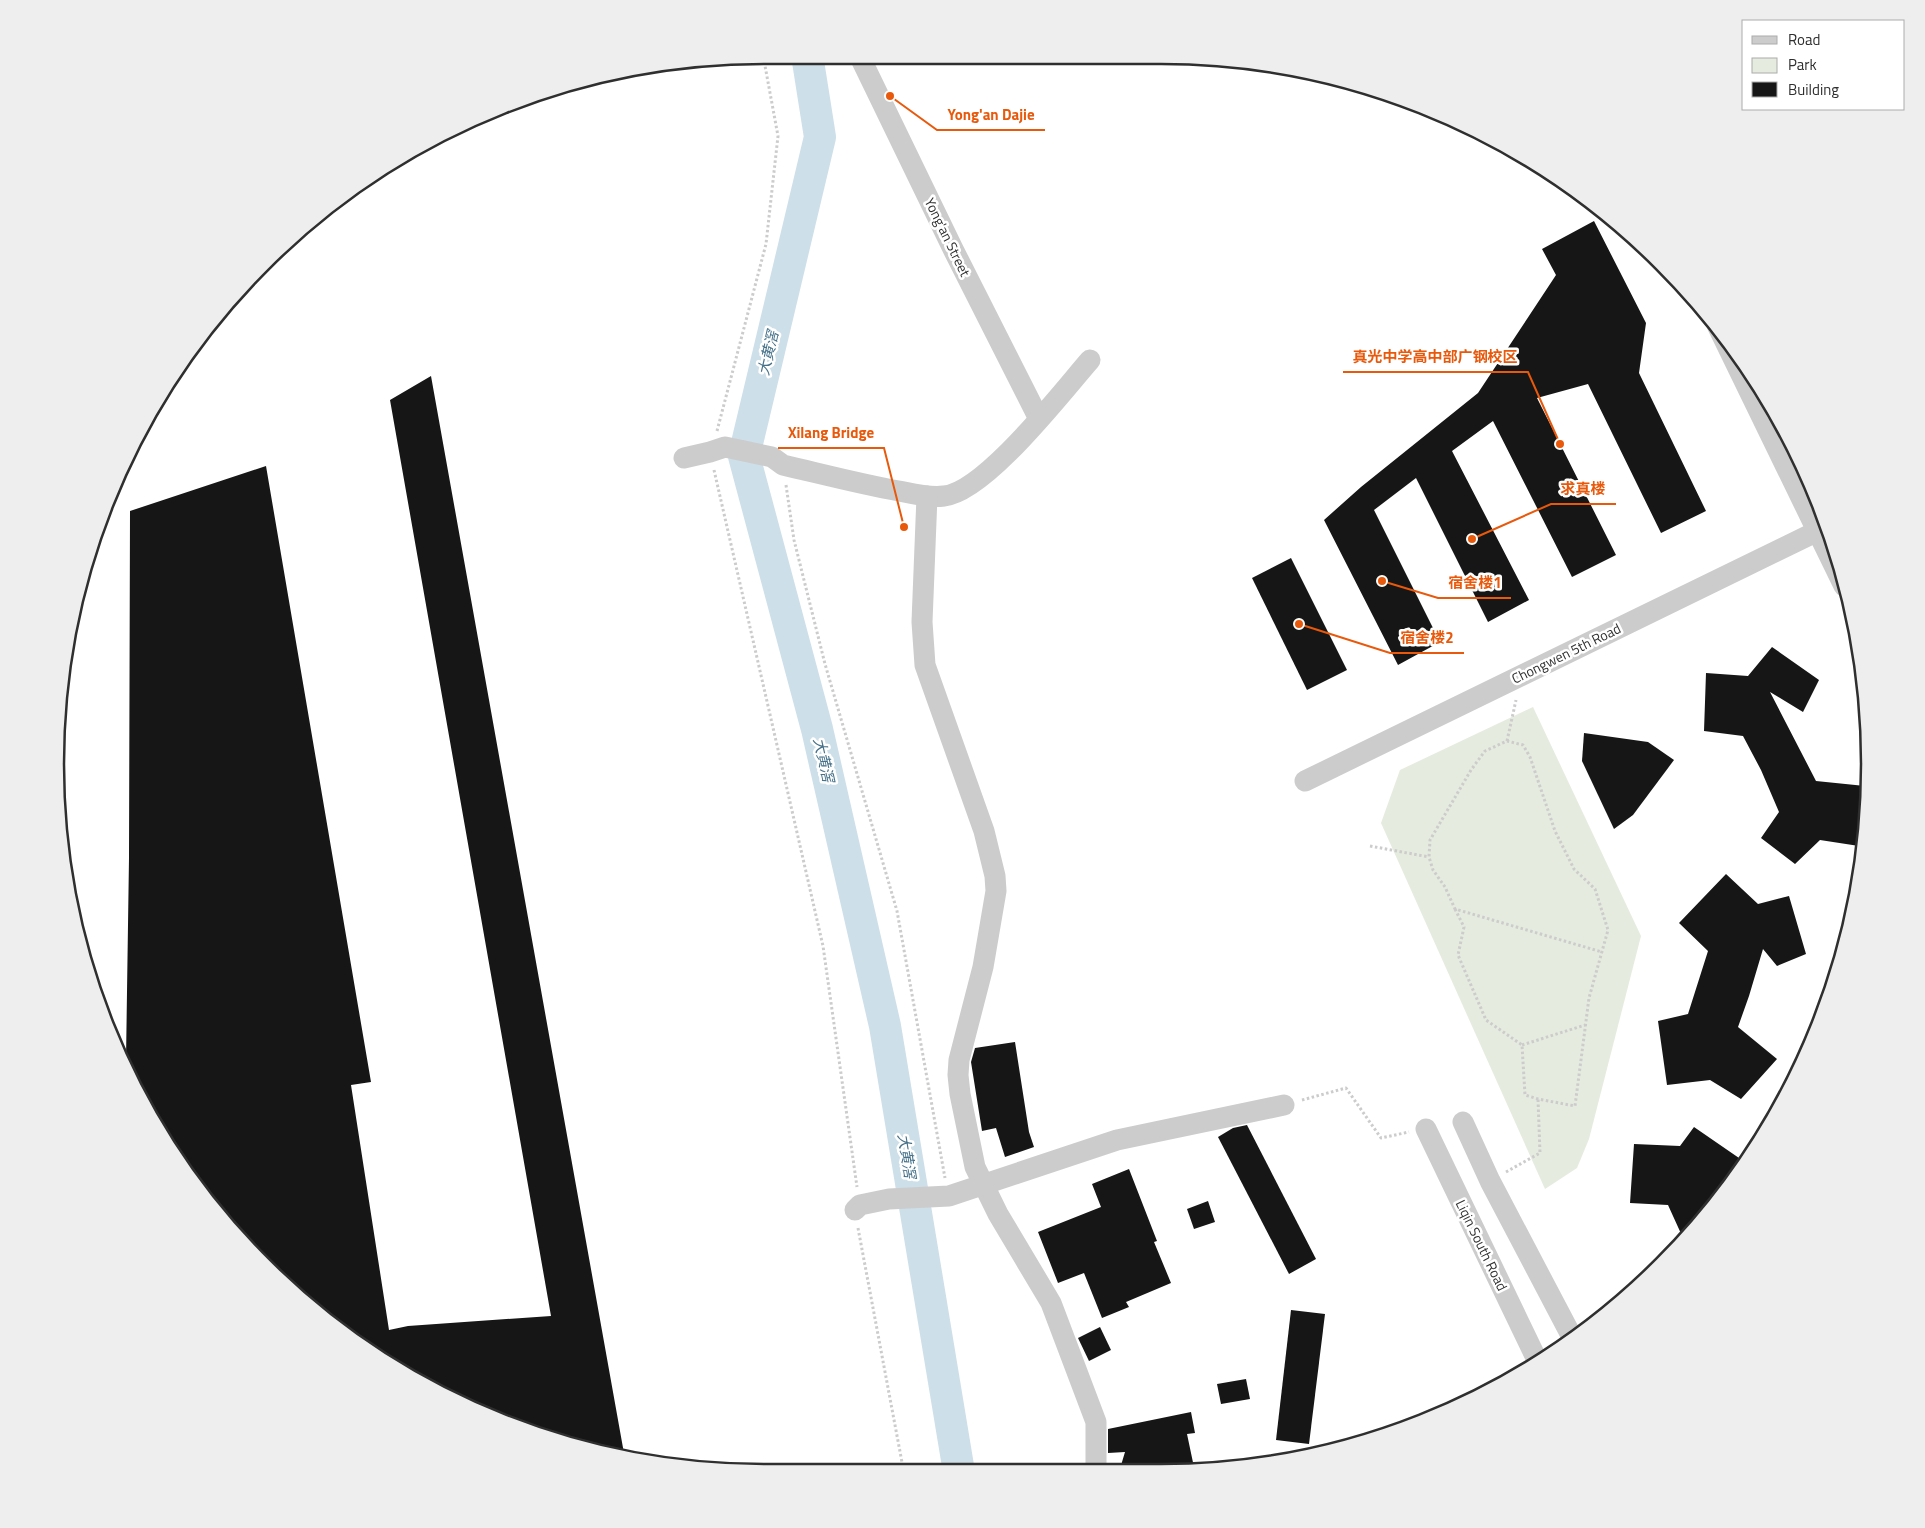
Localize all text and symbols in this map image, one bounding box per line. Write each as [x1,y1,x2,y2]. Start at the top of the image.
legend [1742,20,1905,110]
text: Road [1788,28,1820,51]
text: Park [1788,53,1817,76]
text: Building [1788,78,1839,101]
callout: Yong'an Dajie [937,100,1045,130]
text: Yong'an Dajie [947,103,1035,126]
street label: Yong'an Street [920,194,976,280]
water label: 大黄滘 [752,327,785,378]
callout: 真光中学高中部广钢校区 [1343,342,1528,372]
text: 真光中学高中部广钢校区 [1352,345,1518,368]
callout: Xilang Bridge [778,418,884,448]
text: Xilang Bridge [788,421,874,444]
callout: 求真楼 [1551,474,1616,504]
text: 求真楼 [1560,477,1606,500]
callout: 宿舍楼1 [1438,568,1511,598]
text: 宿舍楼1 [1448,571,1502,594]
street label: Chongwen 5th Road [1508,617,1624,689]
callout: 宿舍楼2 [1390,623,1464,653]
text: 宿舍楼2 [1400,626,1454,649]
water label: 大黄滘 [808,735,841,786]
water label: 大黄滘 [892,1132,922,1182]
street label: Liqin South Road [1451,1196,1513,1294]

